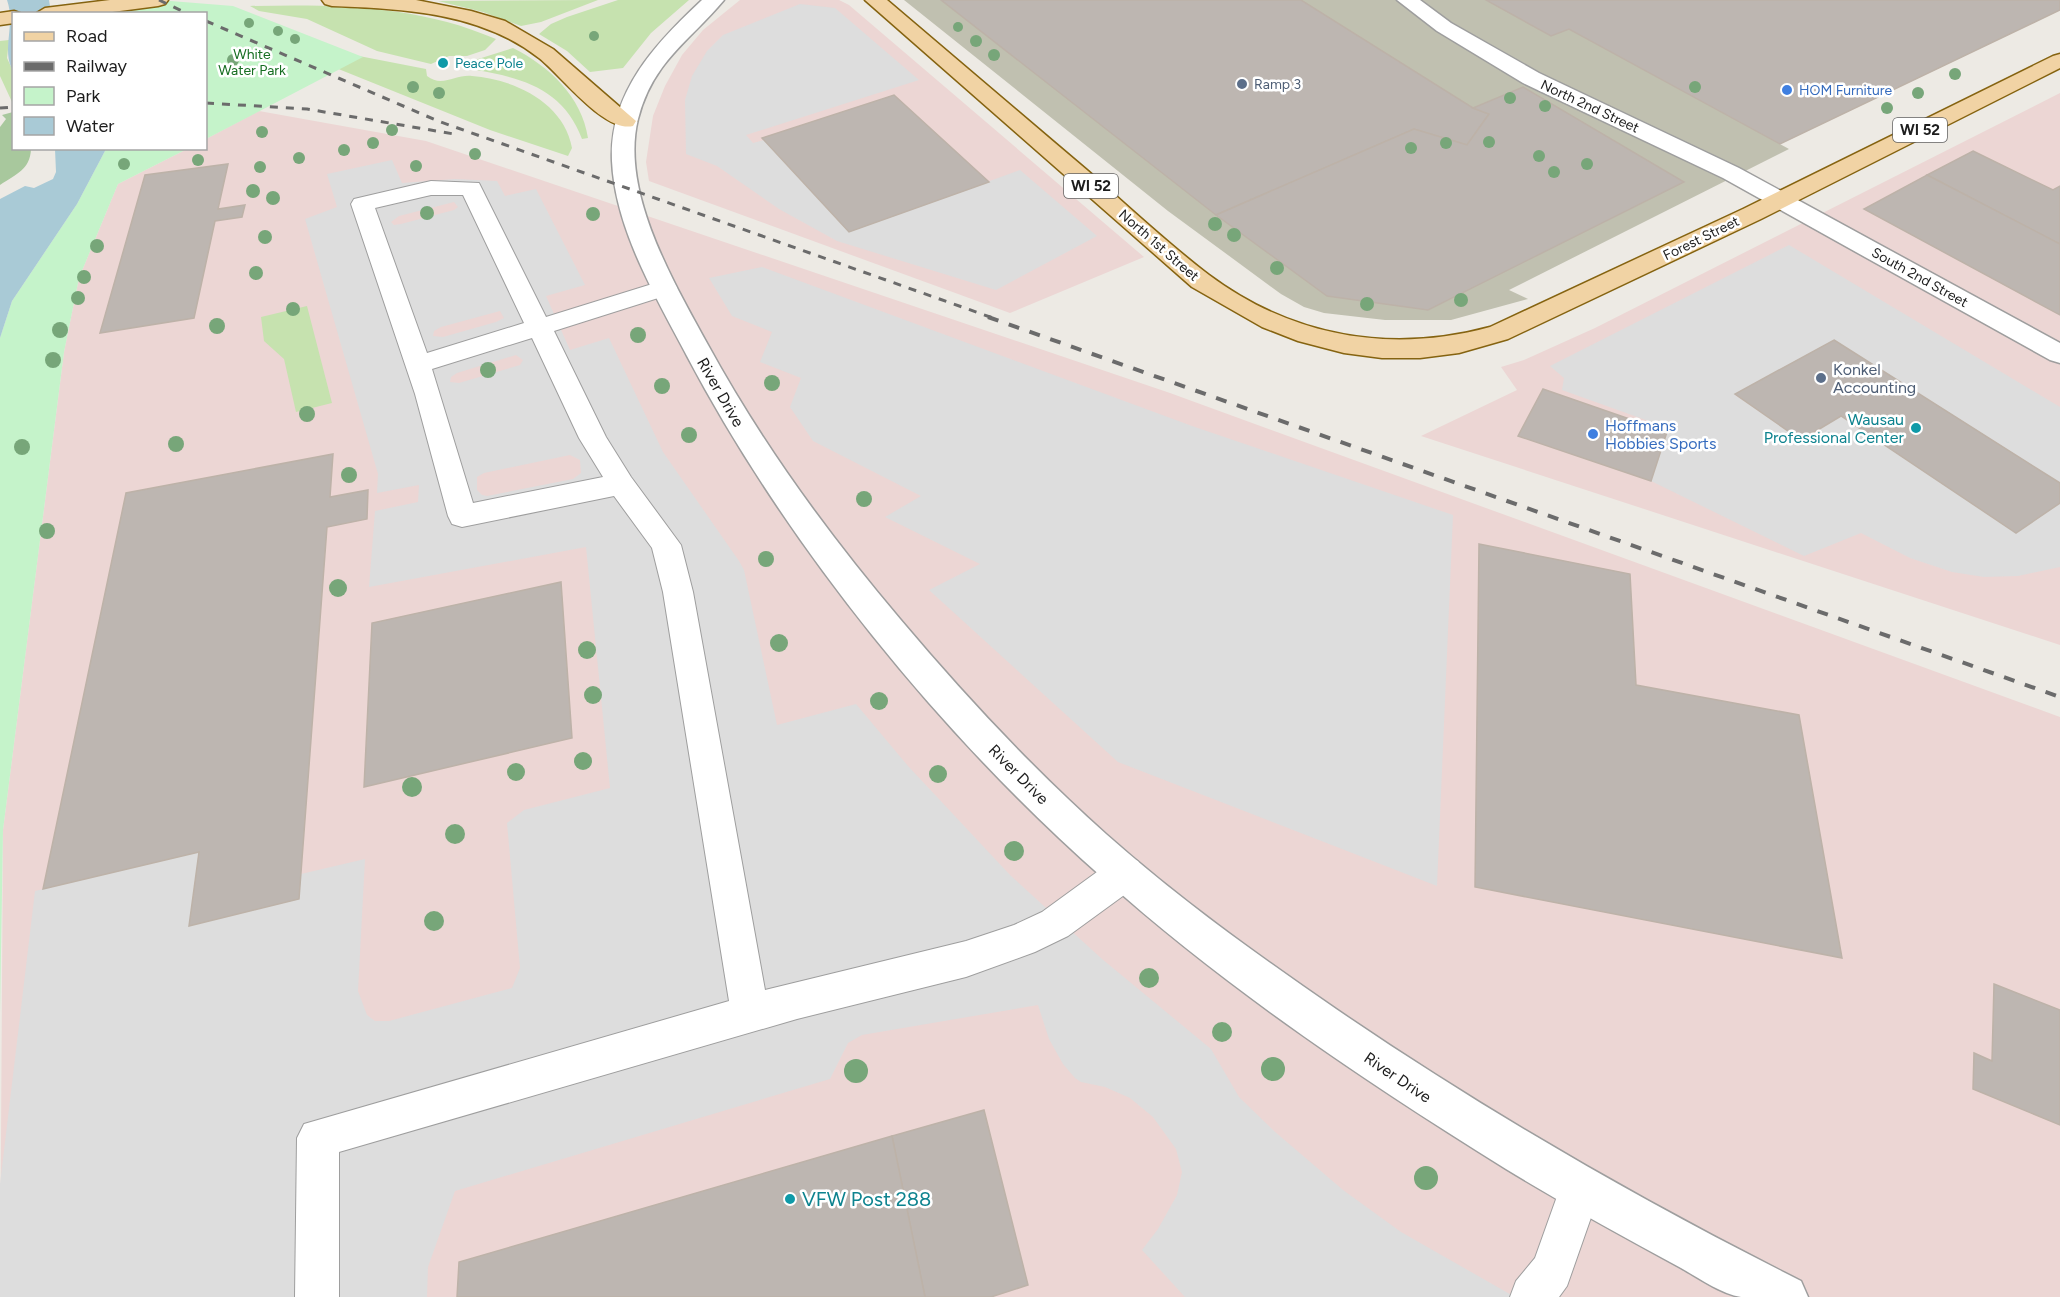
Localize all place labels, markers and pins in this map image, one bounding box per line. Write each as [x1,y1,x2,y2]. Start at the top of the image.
place label: Peace Pole [455,55,524,72]
marker: Peace Pole [436,56,450,70]
place label: Ramp 3 [1254,76,1301,93]
marker: Ramp 3 [1235,77,1249,91]
place label: HOM Furniture [1799,82,1893,99]
marker: HOM Furniture [1780,83,1794,97]
place label: Konkel Accounting [1833,360,1916,397]
marker: Konkel Accounting [1814,371,1828,385]
place label: Wausau Professional Center [1764,410,1905,447]
place label: Hoffmans Hobbies Sports [1605,416,1716,453]
marker: Wausau Professional Center [1909,421,1923,435]
marker: Hoffmans Hobbies Sports [1586,427,1600,441]
place label: VFW Post 288 [802,1187,931,1211]
marker: VFW Post 288 [783,1192,797,1206]

